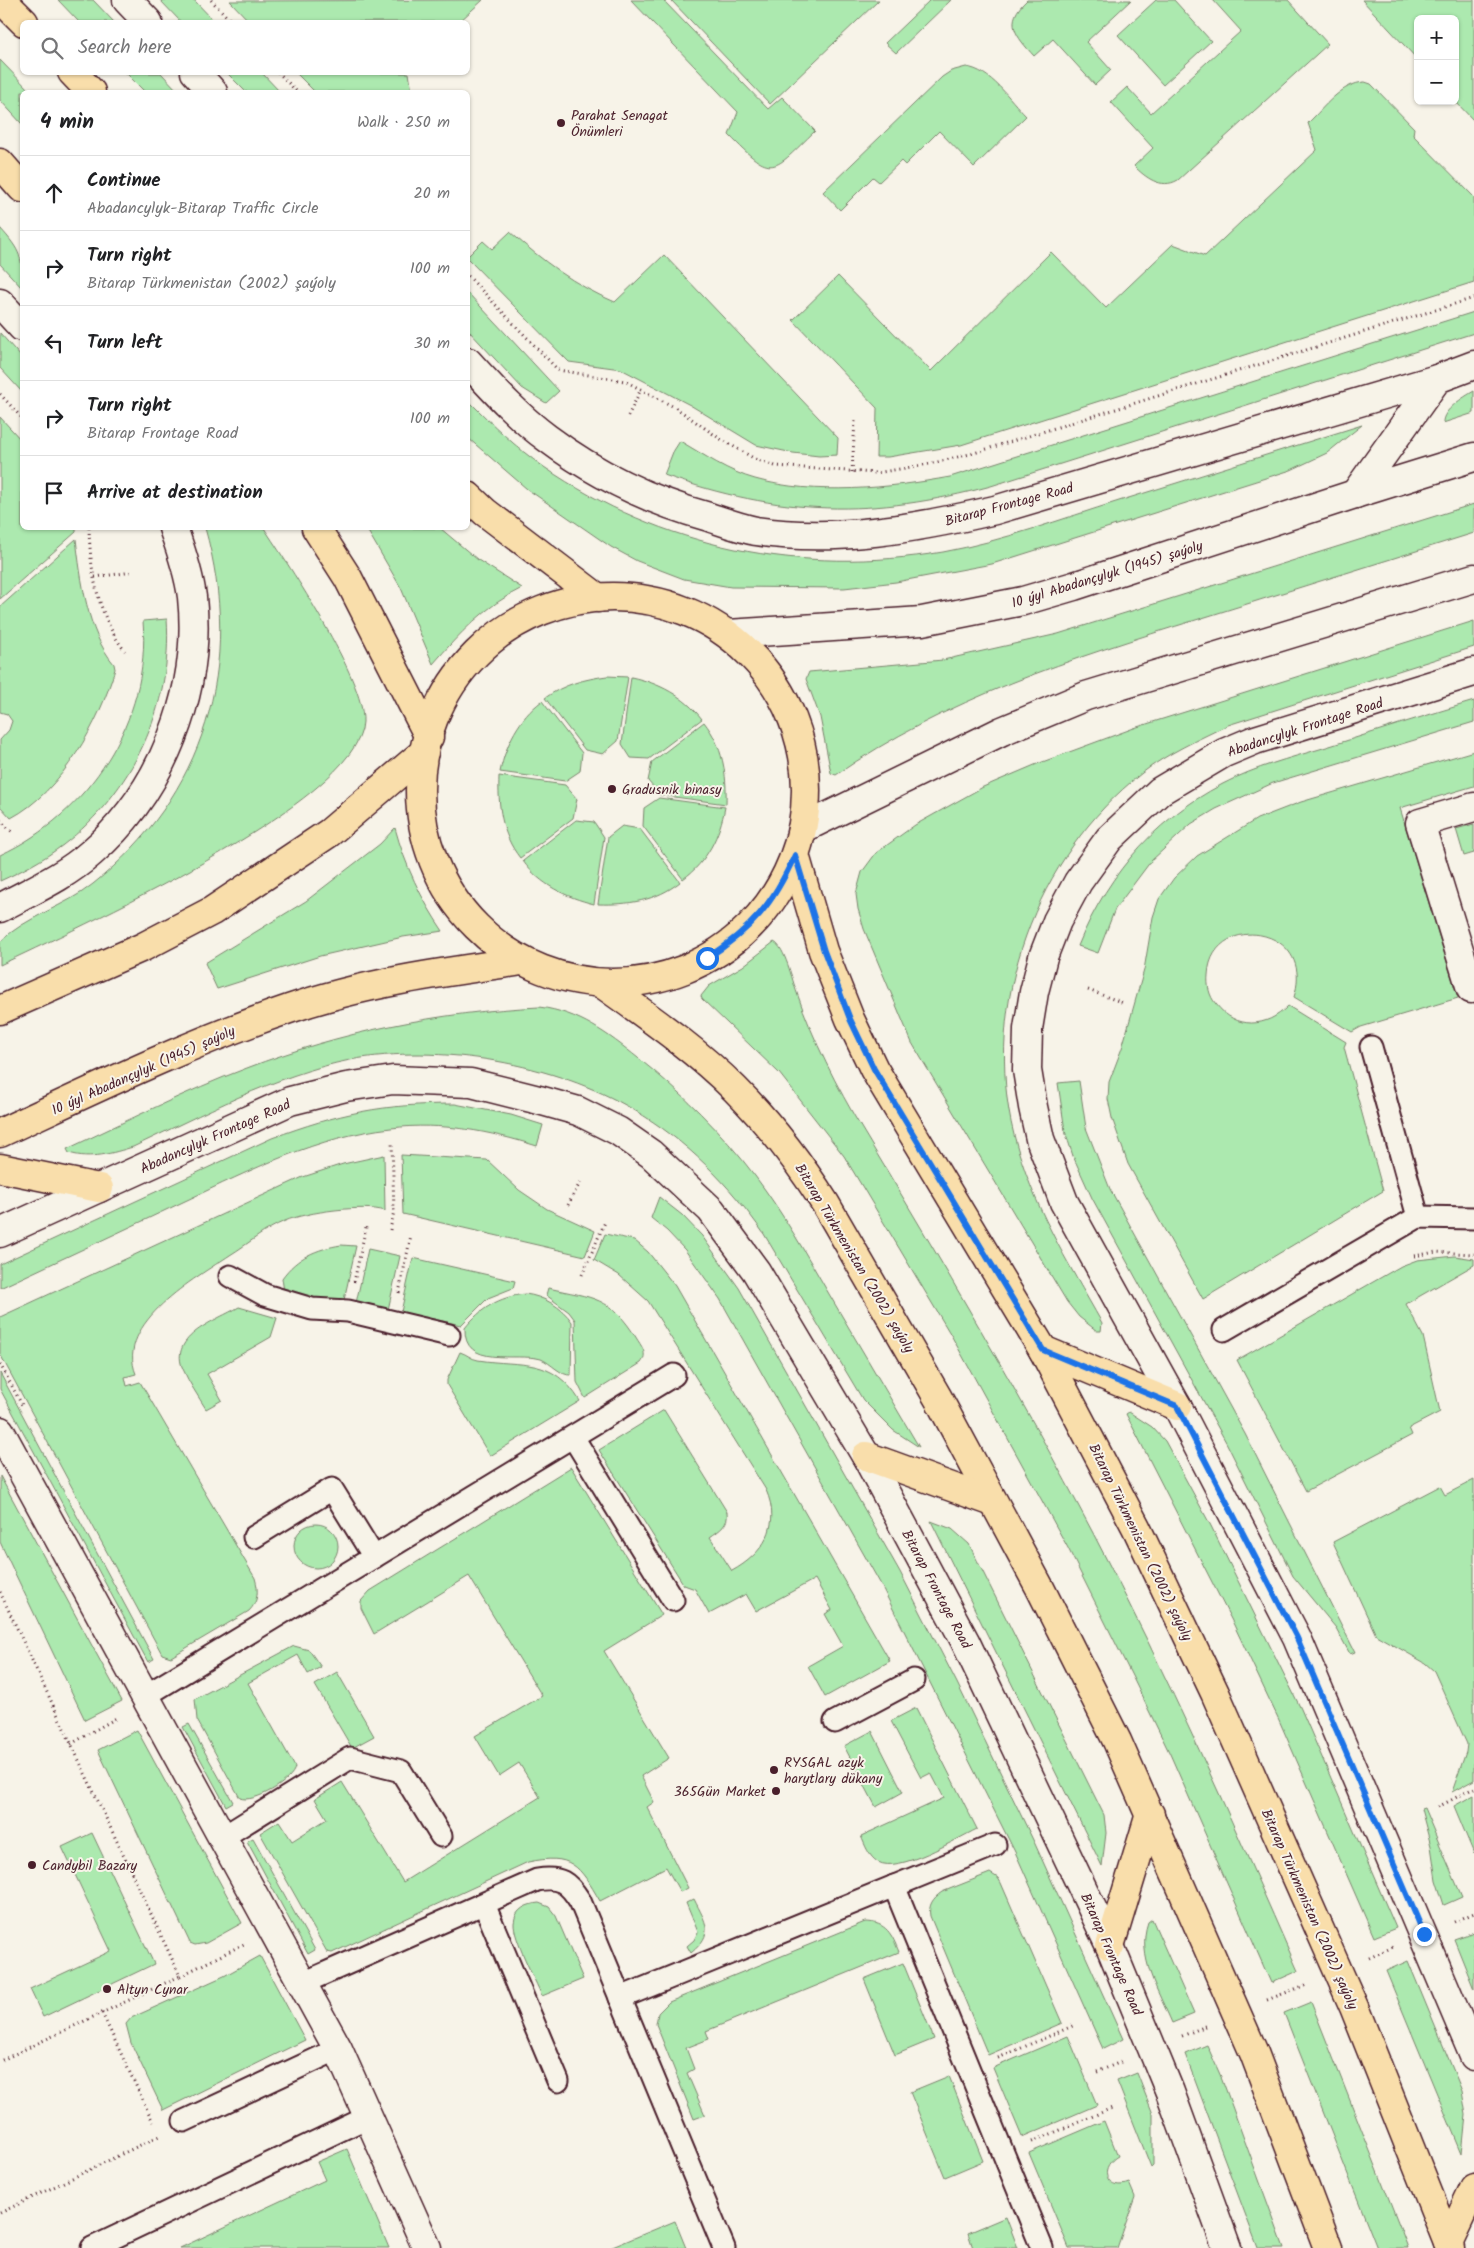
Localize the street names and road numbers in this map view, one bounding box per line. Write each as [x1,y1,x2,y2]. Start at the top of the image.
street label: Bitarap Frontage Road [943,477,1077,533]
street label: 10 ýyl Abadançylyk (1945) şaýoly [1009,535,1206,615]
street label: Abadancylyk Frontage Road [1224,692,1387,764]
street label: 10 ýyl Abadançylyk (1945) şaýoly [48,1020,239,1121]
street label: Abadancylyk Frontage Road [137,1093,295,1180]
street label: Bitarap Türkmenistan (2002) şaýoly [789,1160,920,1358]
street label: Bitarap Türkmenistan (2002) şaýoly [1083,1440,1198,1645]
street label: Bitarap Frontage Road [895,1526,977,1654]
street label: Bitarap Türkmenistan (2002) şaýoly [1255,1806,1364,2014]
street label: Bitarap Frontage Road [1074,1890,1148,2020]

